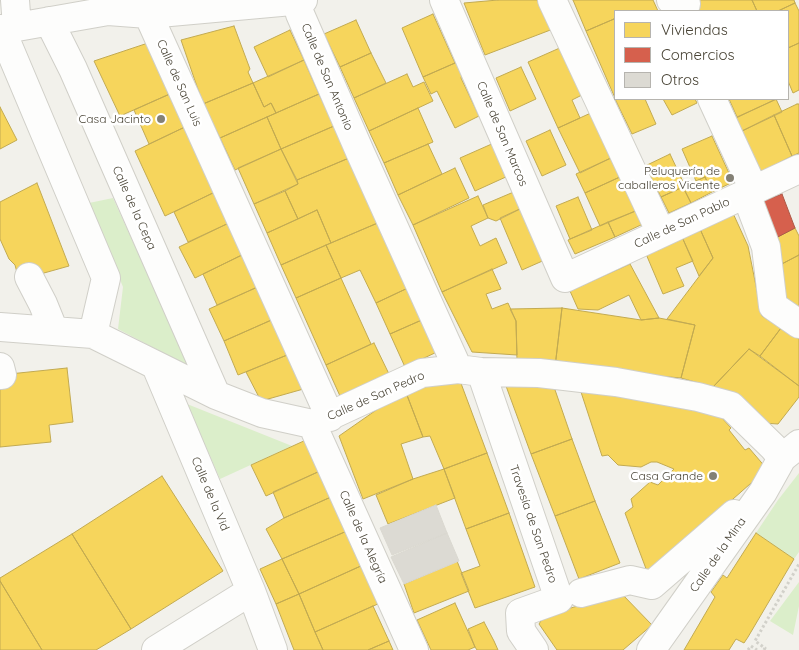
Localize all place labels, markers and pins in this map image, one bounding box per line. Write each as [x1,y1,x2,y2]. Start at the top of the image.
place label: Casa Jacinto [79,112,151,126]
marker: Casa Jacinto [155,113,167,125]
place label: Peluquería de caballeros Vicente [618,164,720,192]
marker: Peluquería de caballeros Vicente [724,172,736,184]
place label: Casa Grande [631,469,703,483]
marker: Casa Grande [707,470,719,482]

